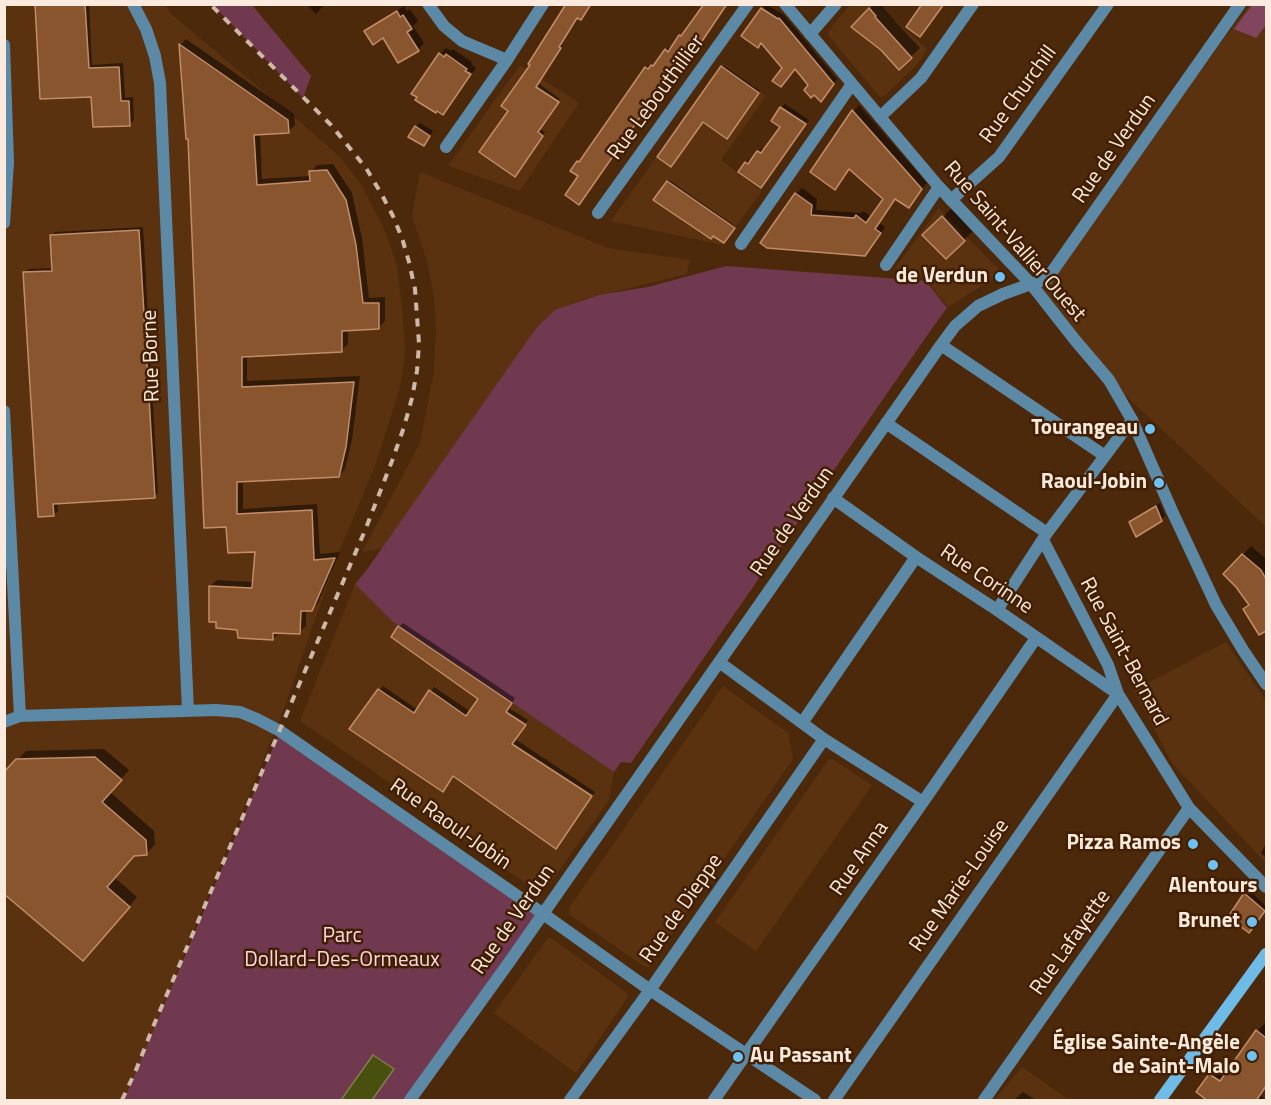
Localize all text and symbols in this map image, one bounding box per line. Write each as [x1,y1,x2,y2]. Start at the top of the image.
street label: Rue Lebouthillier [603,31,711,165]
street label: Rue Churchill [975,41,1063,149]
street label: Rue de Verdun [1068,89,1162,209]
street label: Rue Saint-Vallier Ouest [938,157,1090,327]
place label: de Verdun [896,264,988,290]
marker: de Verdun [993,270,1007,284]
street label: Rue Borne [138,309,166,403]
place label: Tourangeau [1031,416,1138,442]
marker: Tourangeau [1143,422,1157,436]
street label: Rue de Verdun [746,462,840,582]
place label: Raoul-Jobin [1041,470,1147,496]
marker: Raoul-Jobin [1152,476,1166,490]
street label: Rue Corinne [935,540,1037,620]
street label: Rue Saint-Bernard [1073,574,1173,730]
street label: Rue Raoul-Jobin [384,774,516,876]
street label: Rue Marie-Louise [905,815,1015,957]
street label: Rue Anna [825,817,895,901]
place label: Pizza Ramos [1066,831,1181,857]
marker: Pizza Ramos [1186,837,1200,851]
street label: Rue de Dieppe [635,850,729,968]
marker: Alentours [1206,858,1220,872]
street label: Rue de Verdun [467,860,561,980]
place label: Alentours [1169,874,1257,900]
street label: Rue Lafayette [1025,885,1117,1001]
place label: Brunet [1178,909,1240,935]
marker: Brunet [1245,915,1259,929]
park label: Parc Dollard-Des-Ormeaux [244,924,440,974]
place label: Église Sainte-Angèle de Saint-Malo [1052,1031,1240,1081]
place label: Au Passant [750,1044,852,1070]
marker: Église Sainte-Angèle de Saint-Malo [1245,1049,1259,1063]
marker: Au Passant [731,1050,745,1064]

